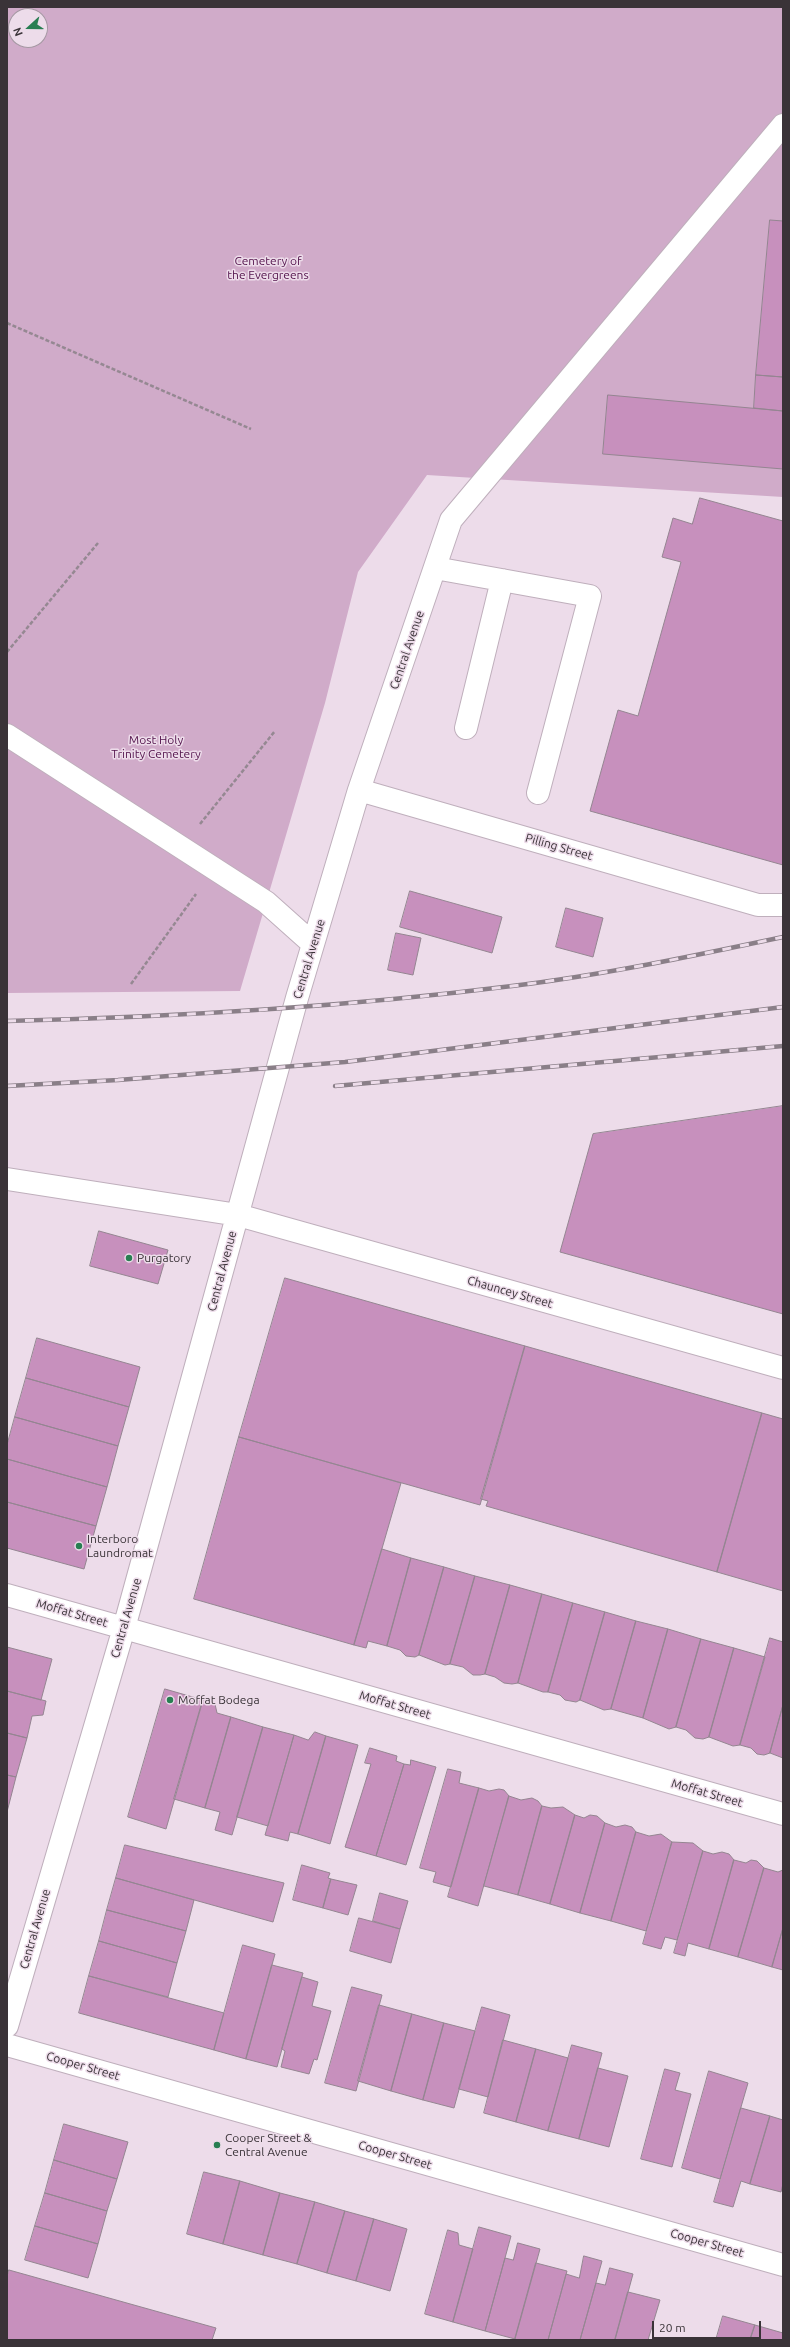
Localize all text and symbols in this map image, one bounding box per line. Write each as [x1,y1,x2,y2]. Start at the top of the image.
north arrow [8,8,48,48]
text: N [11,26,25,38]
park label: Cemetery of the Evergreens [227,254,309,282]
street label: Central Avenue [387,609,427,691]
park label: Most Holy Trinity Cemetery [111,733,201,761]
street label: Pilling Street [524,831,594,863]
street label: Central Avenue [290,917,328,1001]
street label: Central Avenue [204,1229,240,1313]
place label: Purgatory [137,1251,191,1265]
marker: Purgatory [124,1253,134,1263]
street label: Chauncey Street [466,1273,554,1311]
place label: Interboro Laundromat [87,1532,153,1560]
marker: Interboro Laundromat [74,1541,84,1551]
street label: Central Avenue [108,1576,144,1660]
street label: Moffat Street [35,1596,109,1630]
street label: Moffat Street [358,1688,432,1722]
place label: Moffat Bodega [178,1693,260,1707]
marker: Moffat Bodega [165,1695,175,1705]
street label: Moffat Street [670,1776,744,1810]
street label: Central Avenue [17,1887,53,1971]
street label: Cooper Street [45,2049,121,2083]
place label: Cooper Street & Central Avenue [225,2131,311,2159]
street label: Cooper Street [357,2138,433,2172]
marker: Cooper Street & Central Avenue [212,2140,222,2150]
street label: Cooper Street [669,2226,745,2260]
scale bar [654,2313,763,2339]
text: 20 m [659,2321,686,2334]

